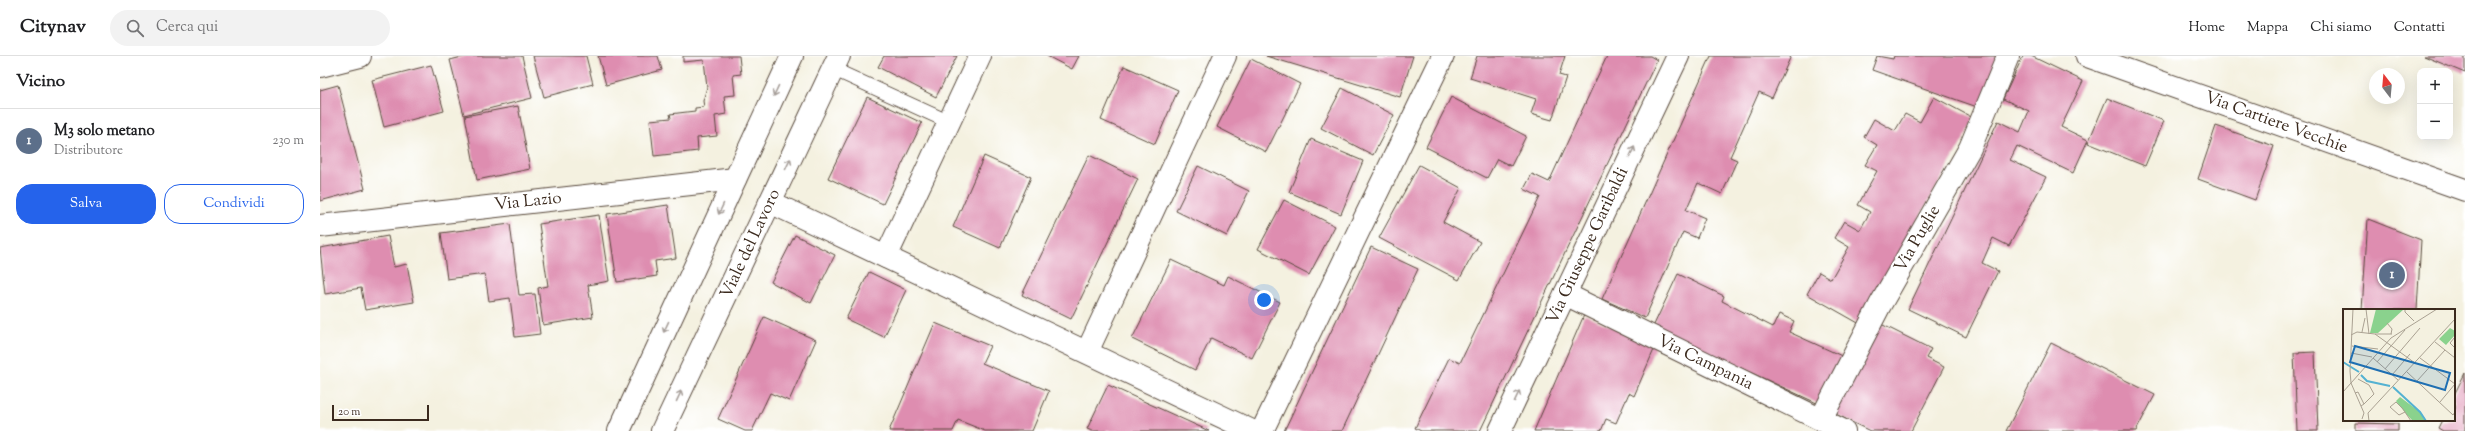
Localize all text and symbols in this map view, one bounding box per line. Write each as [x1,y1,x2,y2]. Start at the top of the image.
search box [110,10,390,46]
text: Citynav [20,14,86,41]
icon: search [124,17,146,39]
text: Cerca qui [156,17,218,38]
text: Home [2188,18,2225,38]
text: Mappa [2247,18,2288,38]
text: Chi siamo [2310,18,2372,38]
text: Contatti [2394,18,2445,38]
north arrow [2369,68,2405,104]
map controls [2417,68,2453,140]
button: + [2417,68,2453,104]
text: Vicino [16,70,65,94]
one-way arrow [772,85,779,97]
street label: Via Cartiere Vecchie [2201,86,2351,160]
button: − [2417,104,2453,140]
text: M3 solo metano [54,121,155,142]
text: 1 [27,132,31,150]
text: 230 m [272,132,304,150]
text: Distributore [54,142,123,160]
one-way arrow [1629,146,1636,158]
one-way arrow [785,159,792,171]
street label: Via Giuseppe Garibaldi [1541,163,1635,328]
button: Salva [16,184,156,224]
button: Condividi [164,184,304,224]
street label: Viale del Lavoro [715,185,787,303]
street label: Via Lazio [493,187,563,217]
street label: Via Puglie [1889,201,1947,277]
one-way arrow [717,203,724,215]
pin: 1 [2379,260,2405,290]
your location [1254,290,1274,310]
inset map [2343,309,2455,421]
one-way arrow [662,321,670,333]
street label: Via Campania [1653,329,1757,397]
one-way arrow [676,390,683,402]
one-way arrow [1514,390,1521,402]
scale bar [332,403,429,422]
text: 20 m [338,404,360,420]

